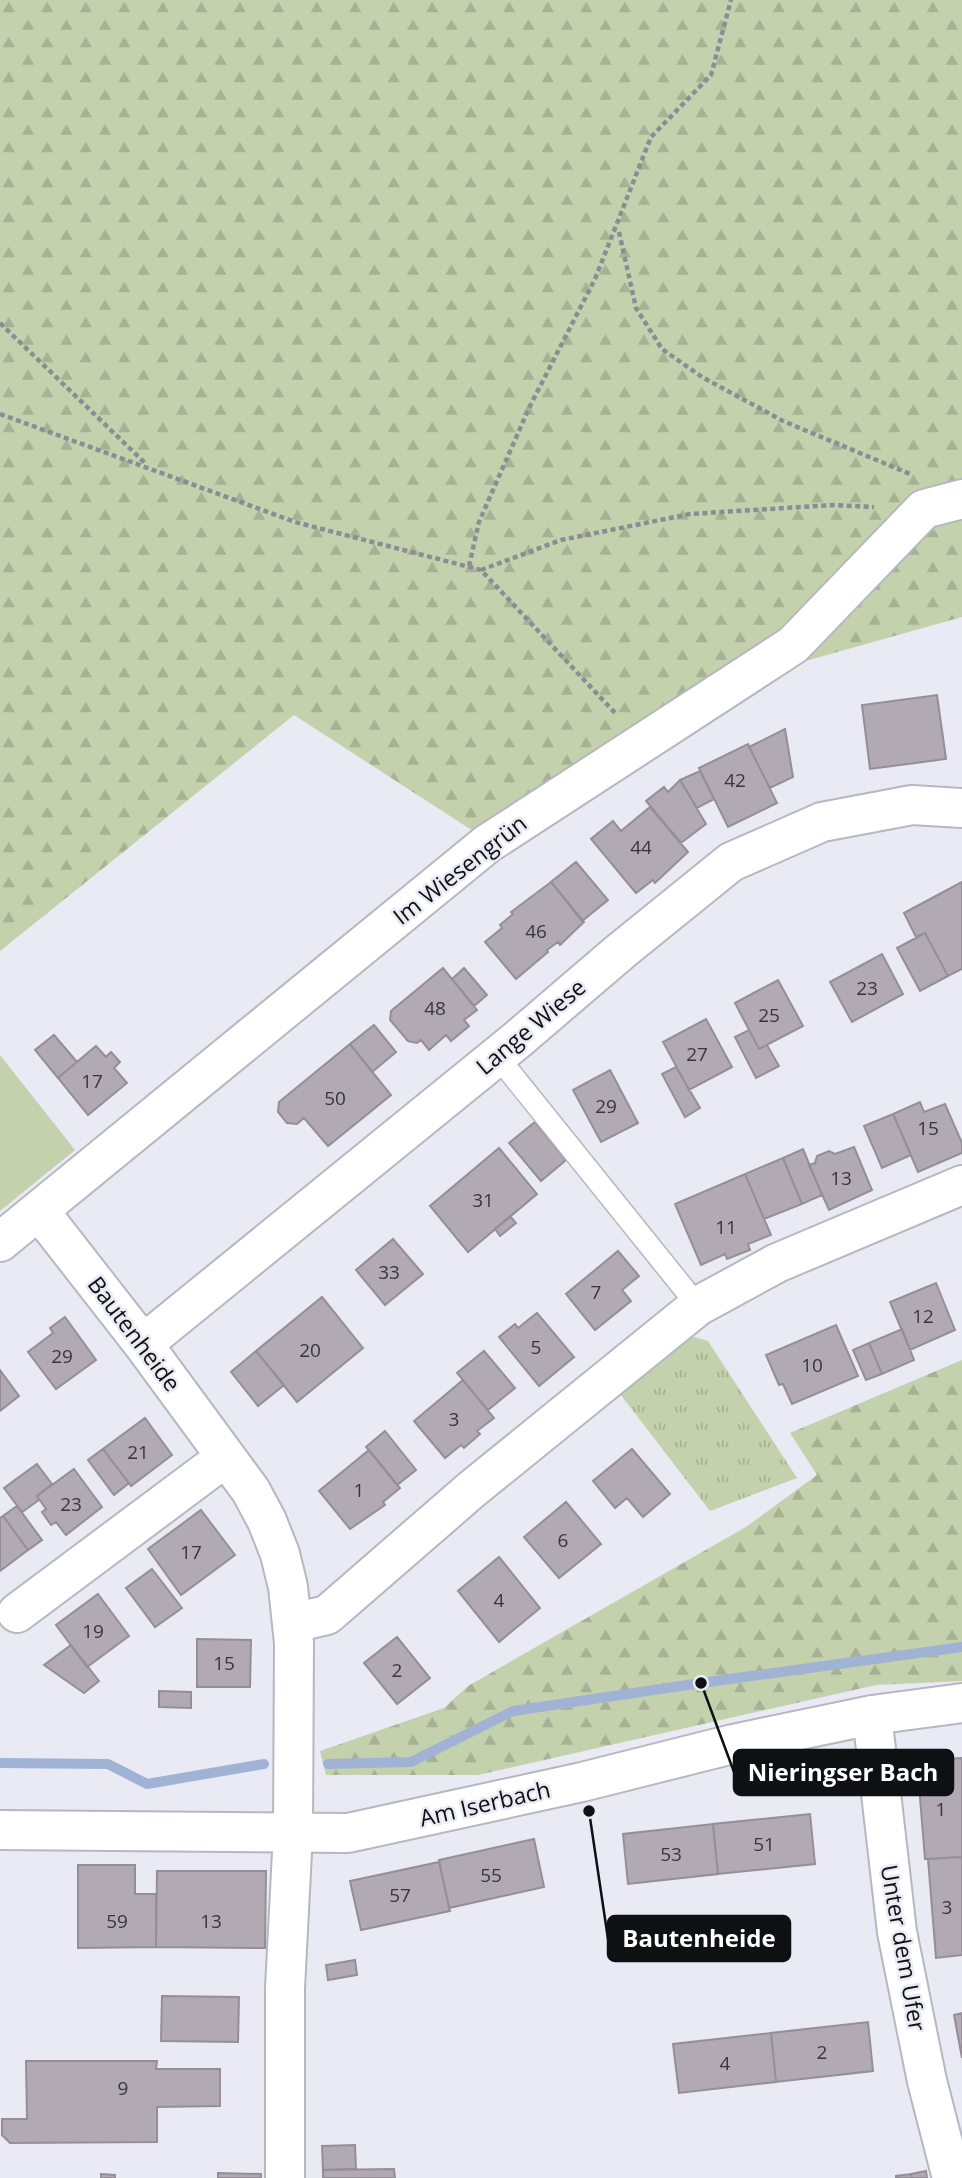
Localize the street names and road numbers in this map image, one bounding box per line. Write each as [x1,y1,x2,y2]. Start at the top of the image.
street label: Im Wiesengrün [386,807,533,932]
street label: Lange Wiese [469,971,592,1082]
street label: Bautenheide [81,1269,189,1398]
street label: Am Iserbach [416,1772,553,1834]
street label: Unter dem Ufer [874,1862,934,2034]

